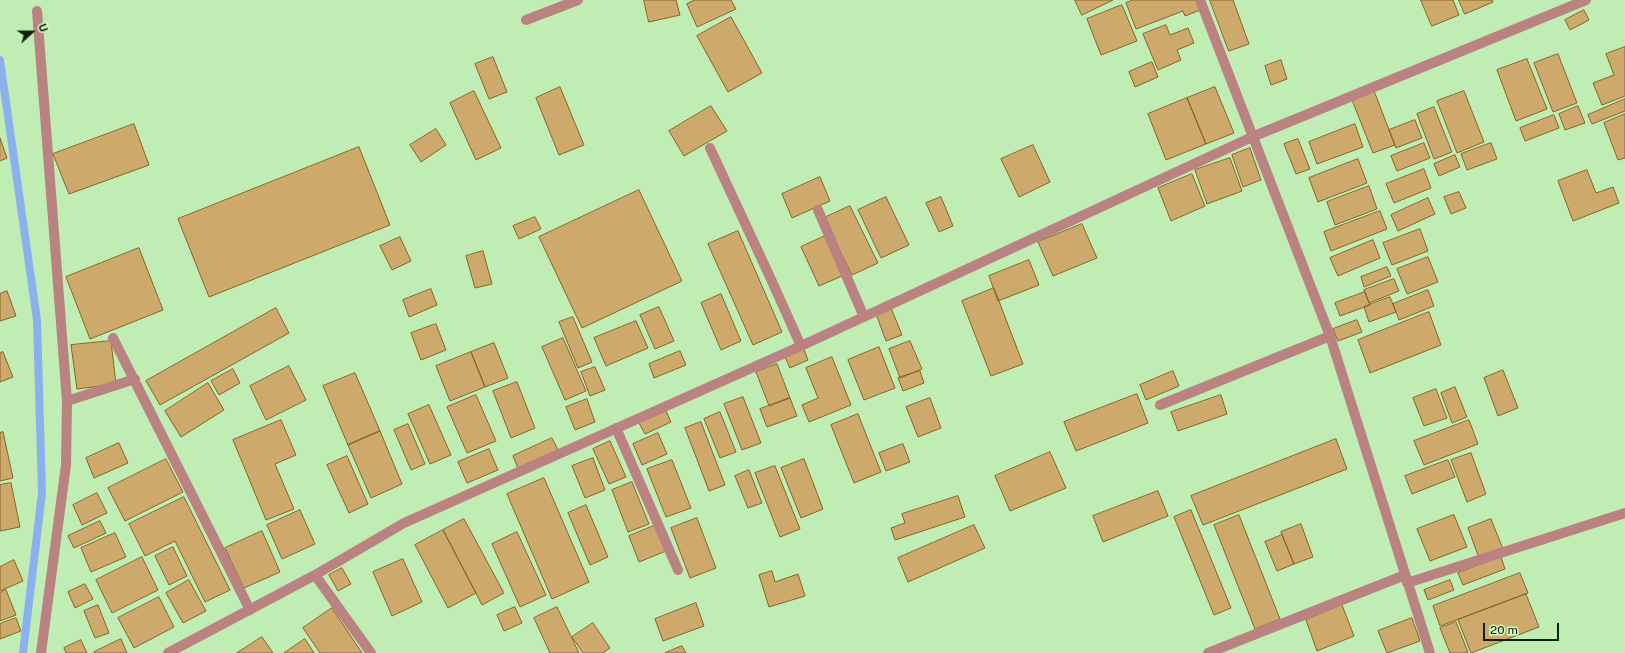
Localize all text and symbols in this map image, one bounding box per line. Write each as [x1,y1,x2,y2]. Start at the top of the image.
north arrow [12,12,52,52]
text: U [36,22,50,34]
scale bar [1485,615,1561,641]
text: 20 m [1490,623,1518,637]

